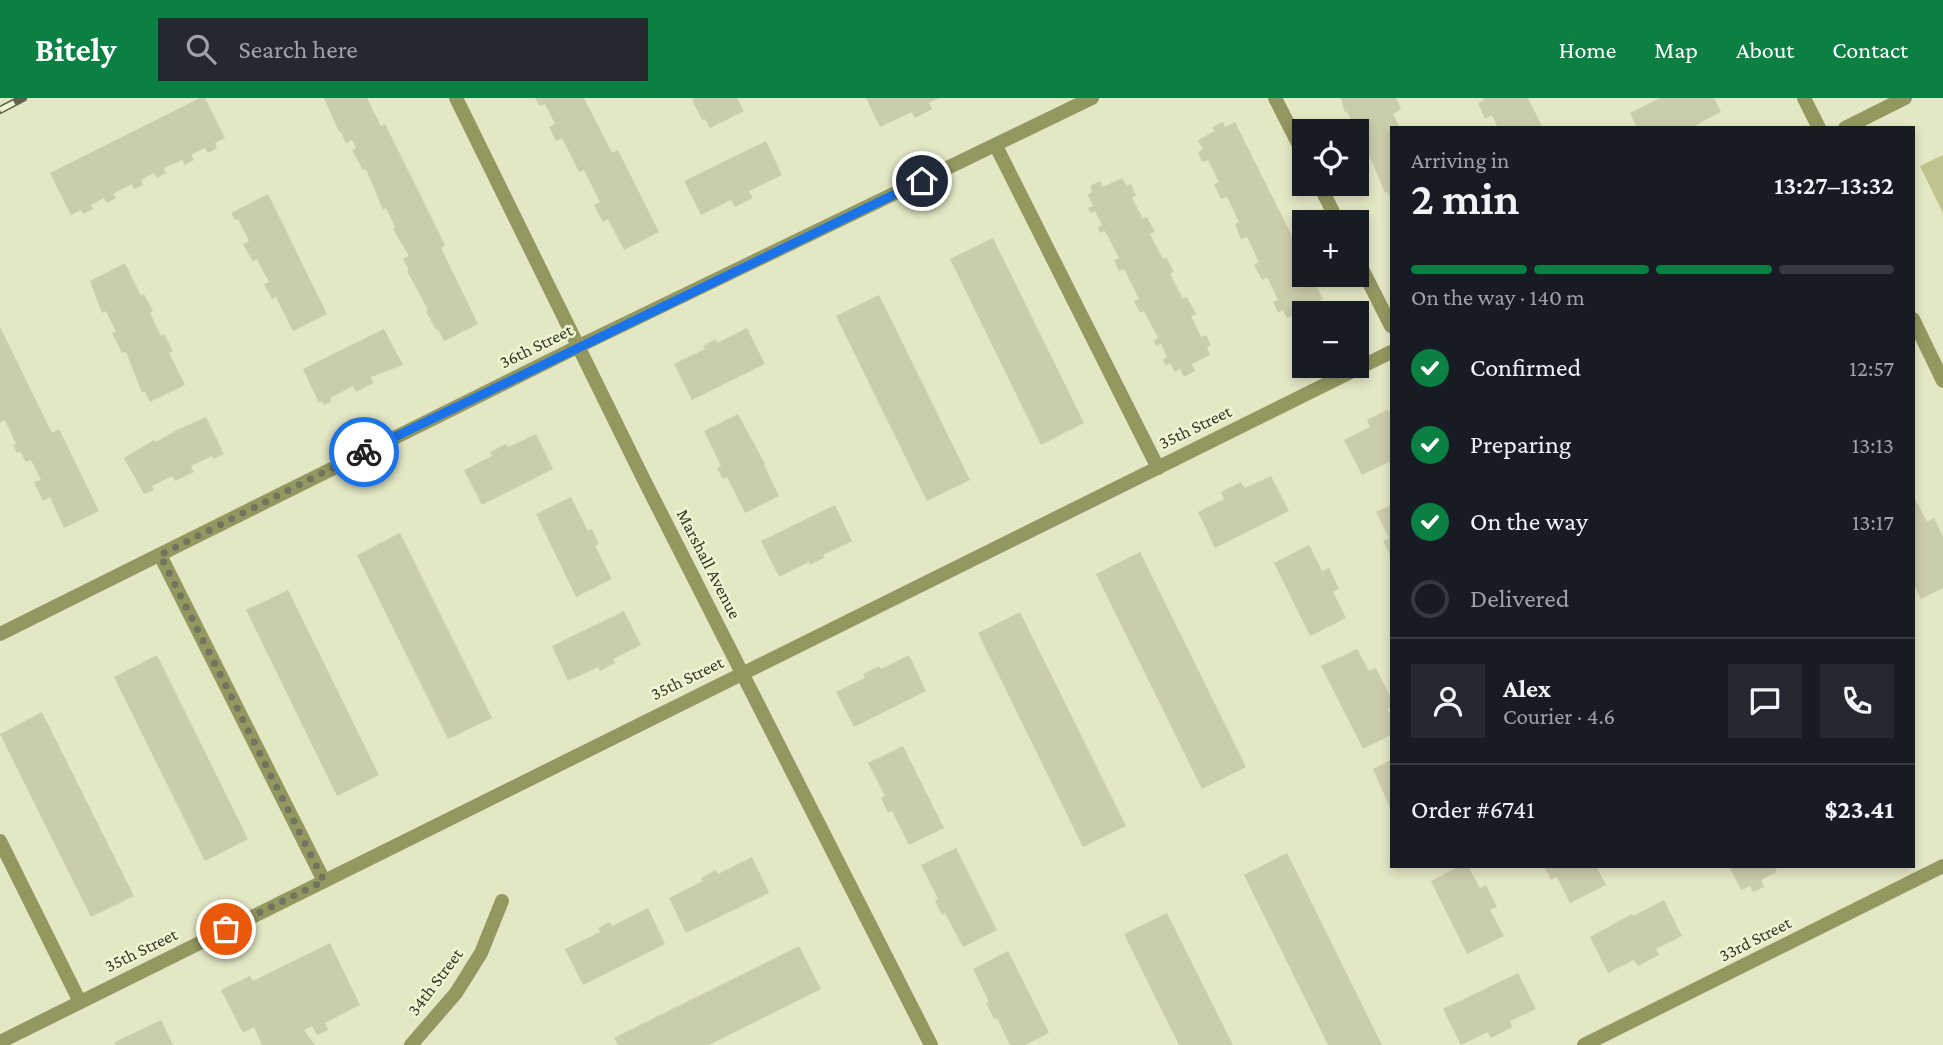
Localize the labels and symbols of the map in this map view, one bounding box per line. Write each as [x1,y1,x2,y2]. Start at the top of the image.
pin [892,151,952,211]
street label: 36th Street [496,319,577,372]
street label: 35th Street [1156,400,1235,453]
courier [329,417,399,487]
street label: Marshall Avenue [673,506,745,622]
street label: 35th Street [648,651,727,704]
pin [196,899,256,959]
street label: 33rd Street [1716,912,1795,966]
street label: 35th Street [102,923,181,976]
street label: 34th Street [403,944,467,1020]

